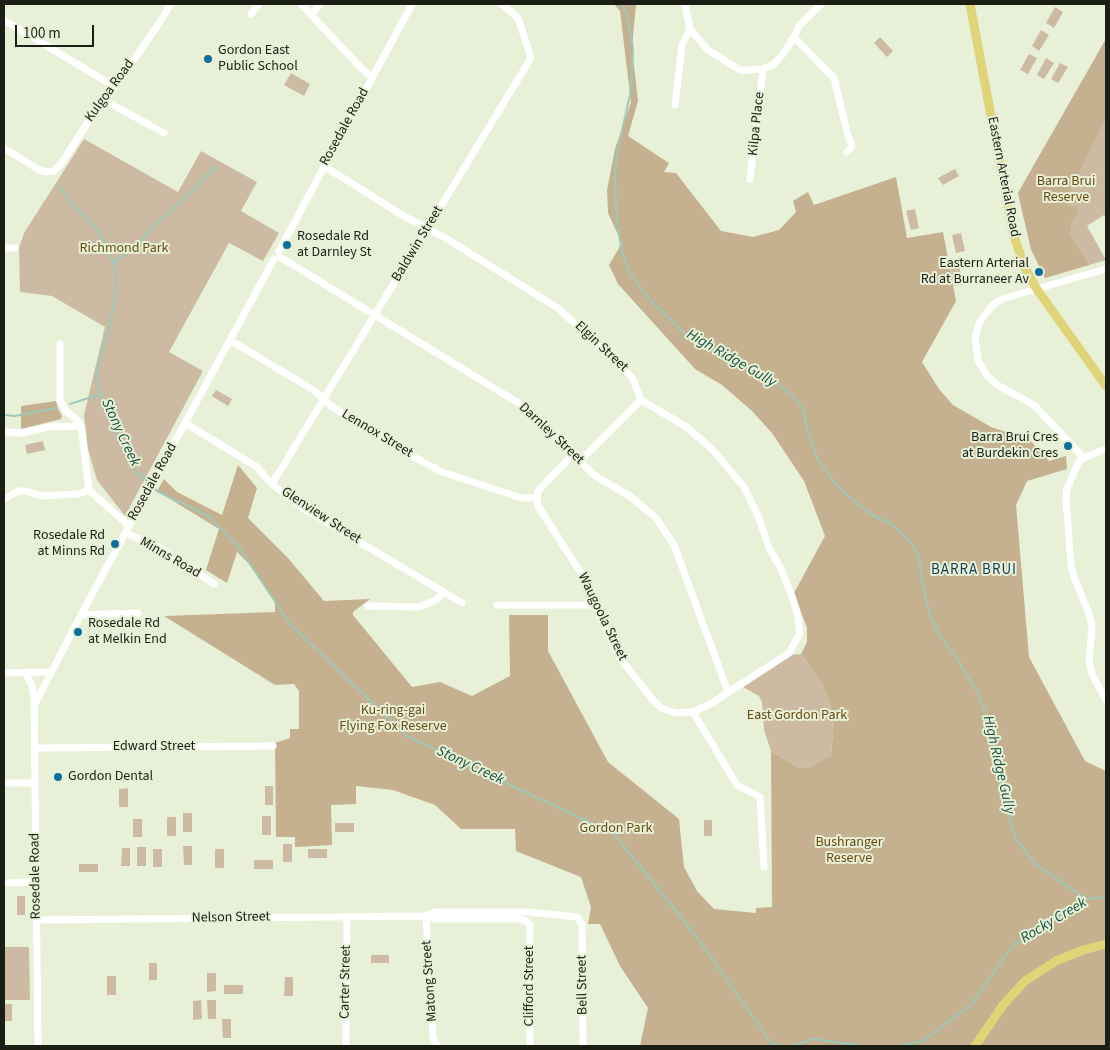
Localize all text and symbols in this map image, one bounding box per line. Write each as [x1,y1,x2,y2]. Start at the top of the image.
scale bar [18,15,96,47]
text: 100 m [23,23,61,44]
place label: Gordon East Public School [218,43,298,75]
marker: Gordon East Public School [202,53,214,65]
street label: Kulgoa Road [82,56,138,126]
street label: Rosedale Road [317,85,373,169]
street label: Kilpa Place [745,91,769,157]
street label: Eastern Arterial Road [983,115,1023,239]
park label: Barra Brui Reserve [1037,174,1095,206]
street label: Baldwin Street [389,203,447,285]
place label: Rosedale Rd at Darnley St [297,229,371,262]
marker: Rosedale Rd at Darnley St [281,239,293,251]
park label: Richmond Park [79,241,169,257]
place label: Eastern Arterial Rd at Burraneer Av [921,256,1029,288]
marker: Eastern Arterial Rd at Burraneer Av [1033,266,1045,278]
street label: Elgin Street [571,318,631,376]
water label: High Ridge Gully [683,326,779,392]
water label: Stony Creek [97,396,143,470]
street label: Darnley Street [515,399,587,469]
street label: Lennox Street [338,406,416,462]
place label: Barra Brui Cres at Burdekin Cres [962,430,1058,462]
street label: Rosedale Road [125,440,181,524]
marker: Barra Brui Cres at Burdekin Cres [1062,440,1074,452]
street label: Glenview Street [278,484,364,548]
place label: Rosedale Rd at Minns Rd [33,528,105,560]
street label: Minns Road [137,534,203,582]
marker: Rosedale Rd at Minns Rd [109,538,121,550]
district label: BARRA BRUI [930,562,1018,580]
street label: Waugoola Street [573,570,631,664]
place label: Rosedale Rd at Melkin End [88,616,167,648]
marker: Rosedale Rd at Melkin End [72,626,84,638]
park label: Ku-ring-gai Flying Fox Reserve [339,703,447,736]
park label: East Gordon Park [747,708,847,724]
water label: High Ridge Gully [978,714,1018,816]
street label: Edward Street [113,739,195,755]
water label: Stony Creek [433,743,507,789]
place label: Gordon Dental [68,769,153,785]
marker: Gordon Dental [52,771,64,783]
park label: Gordon Park [580,821,652,837]
street label: Rosedale Road [27,833,45,919]
park label: Bushranger Reserve [815,835,883,868]
water label: Rocky Creek [1018,894,1090,948]
street label: Nelson Street [192,909,270,927]
street label: Matong Street [419,940,441,1022]
street label: Carter Street [337,945,355,1019]
street label: Clifford Street [522,946,538,1026]
street label: Bell Street [574,955,592,1015]

